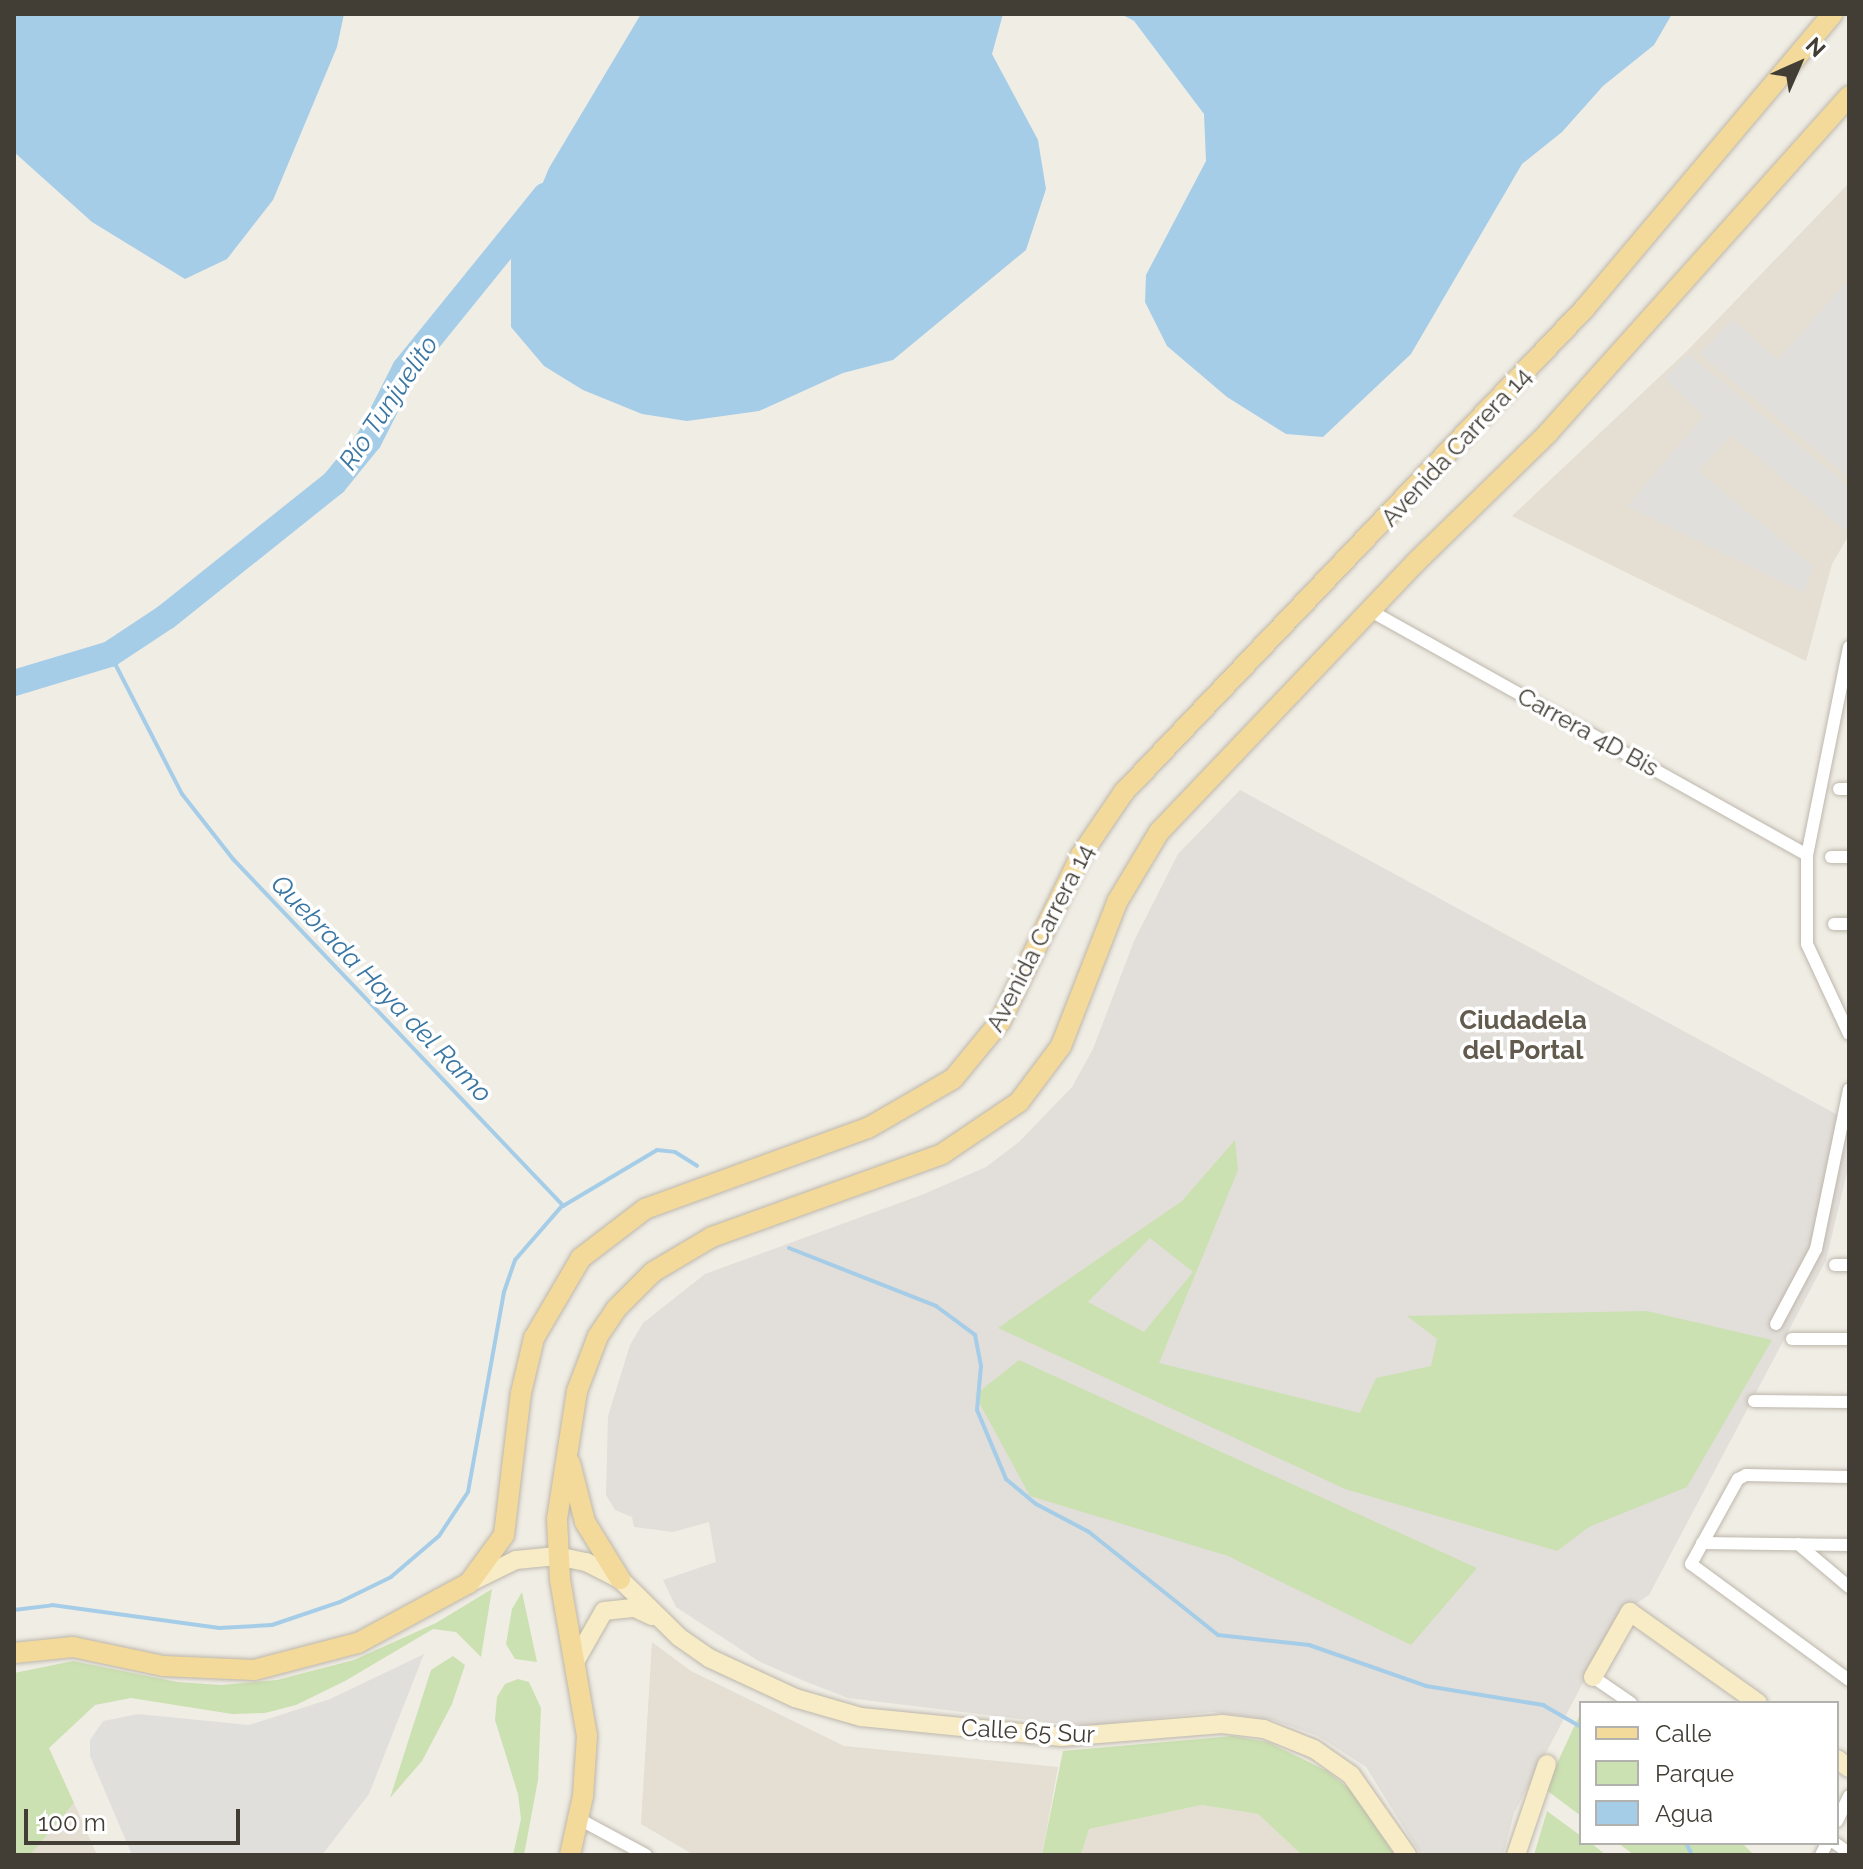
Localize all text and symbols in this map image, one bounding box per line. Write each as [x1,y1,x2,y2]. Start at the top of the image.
north arrow [1759,24,1839,104]
text: N [1801,32,1831,62]
water label: Río Tunjuelito [333,330,445,476]
street label: Avenida Carrera 14 [1375,362,1537,532]
street label: Carrera 4D Bis [1512,681,1664,783]
street label: Avenida Carrera 14 [980,840,1100,1036]
water label: Quebrada Haya del Ramo [264,868,498,1110]
district label: Ciudadela del Portal [1459,1005,1587,1066]
legend [1579,1701,1839,1845]
street label: Calle 65 Sur [960,1713,1096,1749]
text: Calle [1655,1719,1712,1748]
text: Parque [1655,1759,1734,1788]
scale bar [28,1793,244,1843]
text: Agua [1655,1799,1713,1828]
text: 100 m [38,1808,106,1837]

